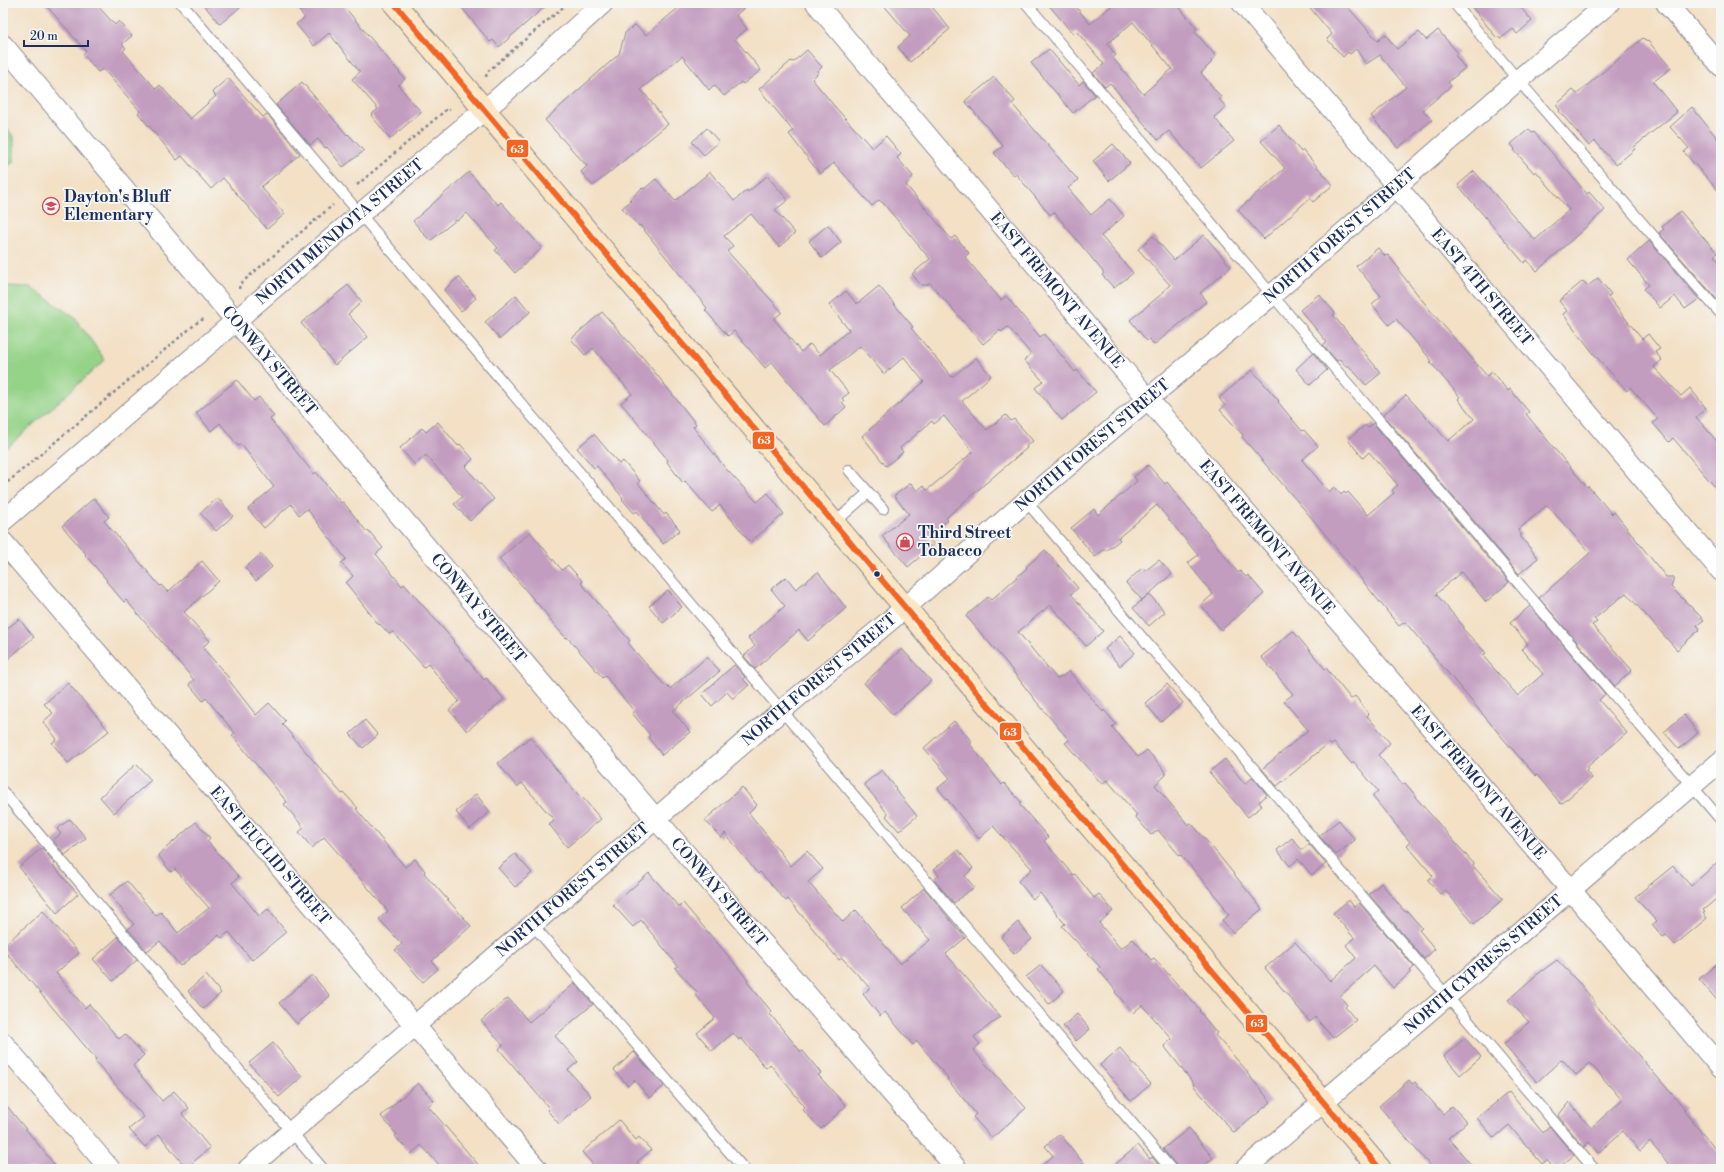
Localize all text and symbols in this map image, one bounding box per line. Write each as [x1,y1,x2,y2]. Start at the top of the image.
scale bar [24,22,88,48]
text: 20 m [30,29,58,44]
line badge: 63 [506,139,529,158]
text: 63 [510,143,524,157]
street label: NORTH MENDOTA STREET [252,155,428,309]
street label: NORTH FOREST STREET [1259,164,1420,308]
place label: Dayton's Bluff Elementary [64,187,172,225]
school or university icon: Dayton's Bluff Elementary [41,196,61,216]
street label: EAST FREMONT AVENUE [986,208,1128,373]
street label: EAST 4TH STREET [1427,225,1537,350]
street label: CONWAY STREET [217,302,321,420]
street label: NORTH FOREST STREET [1011,375,1174,516]
line badge: 63 [752,431,775,450]
text: 63 [757,434,771,448]
street label: EAST FREMONT AVENUE [1195,456,1339,618]
place label: Third Street Tobacco [918,523,1011,561]
shop icon: Third Street Tobacco [895,532,915,552]
street label: CONWAY STREET [426,549,530,667]
unlabelled marker [872,569,882,579]
street label: NORTH FOREST STREET [738,609,901,750]
street label: EAST FREMONT AVENUE [1406,701,1550,864]
line badge: 63 [999,722,1022,741]
text: 63 [1003,726,1017,740]
street label: EAST EUCLID STREET [206,782,335,929]
street label: NORTH FOREST STREET [492,819,653,962]
street label: CONWAY STREET [667,834,771,951]
street label: NORTH CYPRESS STREET [1400,891,1567,1038]
line badge: 63 [1245,1014,1268,1033]
text: 63 [1250,1017,1264,1031]

